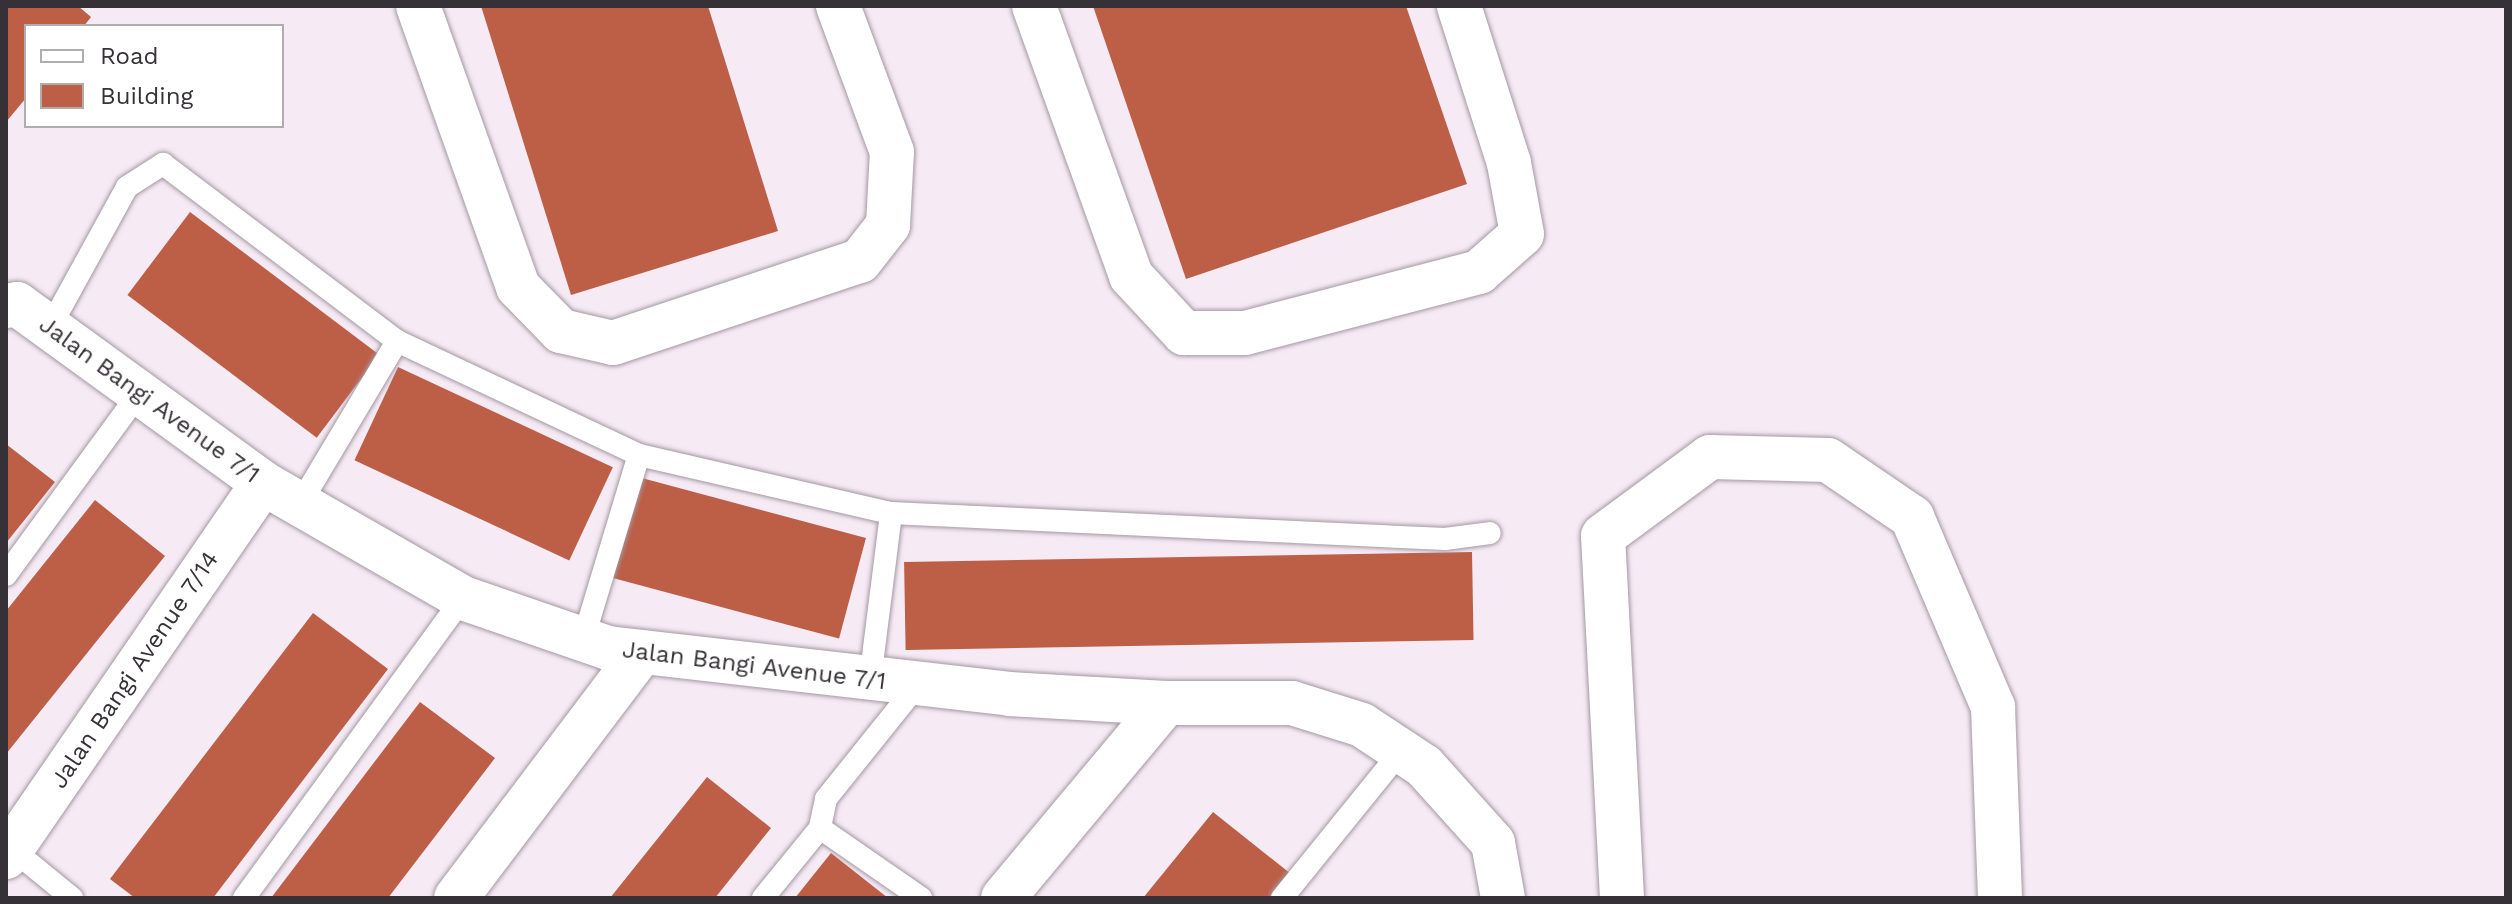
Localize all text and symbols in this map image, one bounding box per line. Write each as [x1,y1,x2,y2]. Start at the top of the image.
legend [24,24,284,128]
text: Road [100,42,159,70]
text: Building [100,82,193,110]
street label: Jalan Bangi Avenue 7/1 [32,310,266,490]
street label: Jalan Bangi Avenue 7/14 [44,545,226,795]
street label: Jalan Bangi Avenue 7/1 [620,635,888,697]

